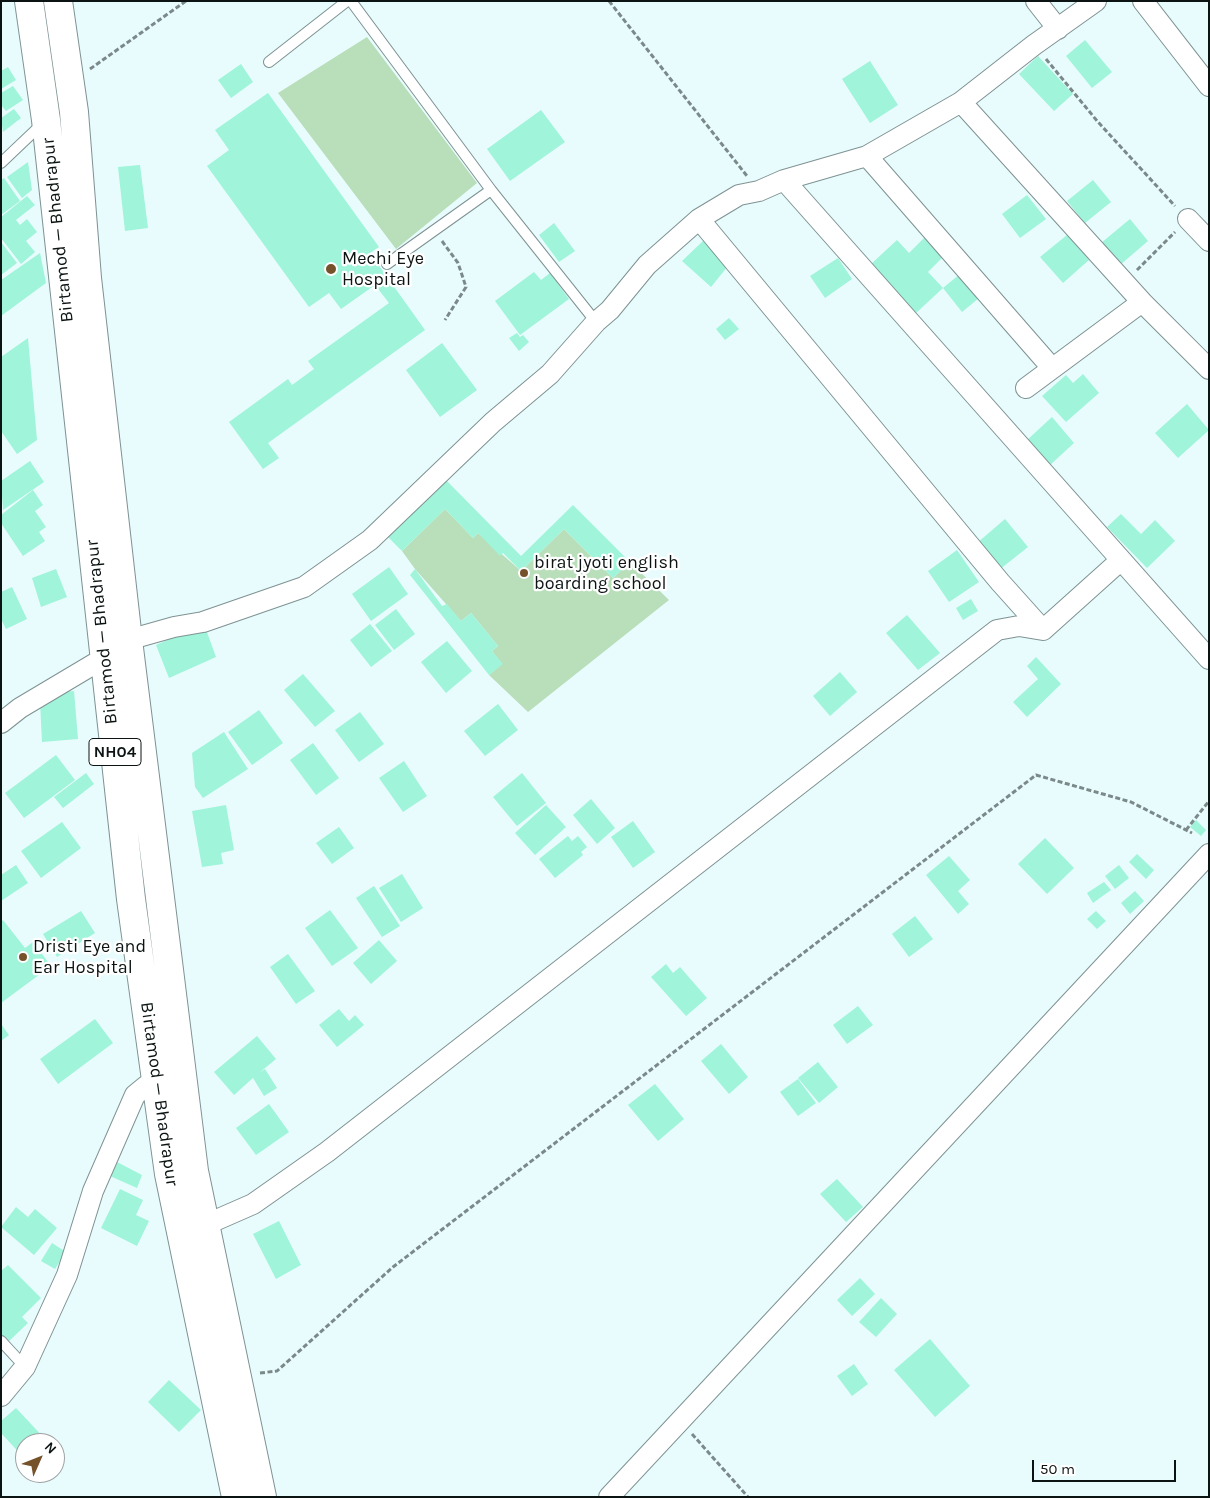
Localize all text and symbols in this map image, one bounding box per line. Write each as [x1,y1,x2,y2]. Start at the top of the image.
street label: Birtamod — Bhadrapur [38,137,78,323]
place label: Mechi Eye Hospital [342,248,424,290]
marker: Mechi Eye Hospital [324,262,338,276]
street label: Birtamod — Bhadrapur [82,539,122,725]
place label: birat jyoti english boarding school [534,552,679,594]
marker: birat jyoti english boarding school [518,567,530,579]
road number: NH04 [89,739,141,766]
place label: Dristi Eye and Ear Hospital [33,936,146,979]
marker: Dristi Eye and Ear Hospital [17,951,29,963]
street label: Birtamod — Bhadrapur [135,1001,183,1187]
north arrow [15,1433,65,1483]
text: N [41,1438,60,1457]
scale bar [1035,1450,1179,1482]
text: 50 m [1040,1460,1075,1478]

